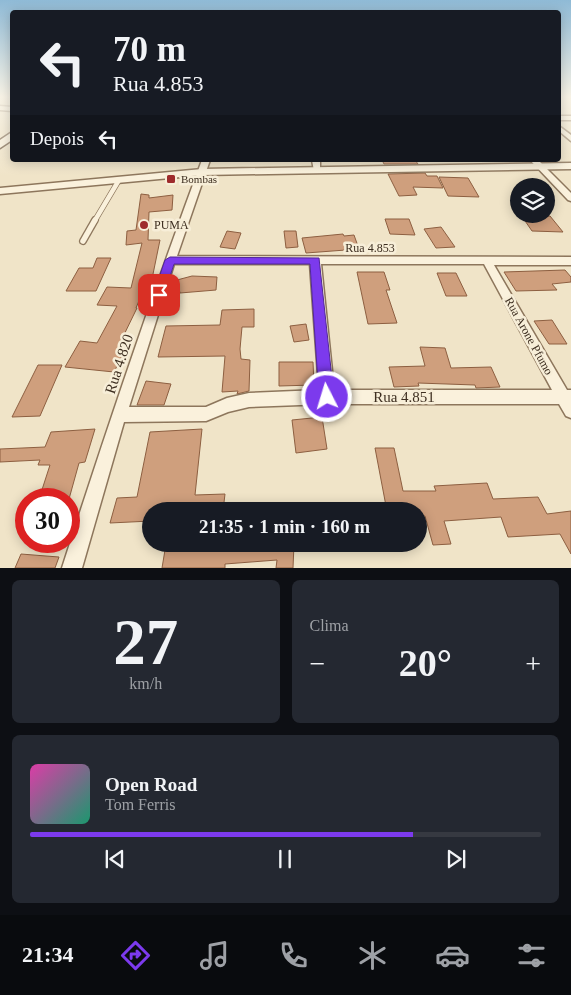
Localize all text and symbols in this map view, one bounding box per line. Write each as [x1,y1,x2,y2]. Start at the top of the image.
icon: left [30,30,95,95]
text: 70 m [113,30,186,69]
text: Rua 4.853 [113,71,203,96]
icon: left [94,125,122,153]
text: Depois [30,128,84,149]
marker: Bombas [165,173,177,185]
place label: Bombas [181,173,217,185]
map controls [510,178,555,223]
button: layers [510,178,555,223]
place label: PUMA [154,218,189,232]
marker: PUMA [138,219,150,231]
street label: Rua 4.853 [345,241,395,255]
pin [138,274,180,316]
icon: arrive [145,281,173,309]
street label: Rua Arone Pfumo [502,295,556,377]
street label: Rua 4.820 [102,332,136,396]
position arrow [300,370,352,422]
street label: Rua 4.851 [373,389,435,405]
speed limit sign: 30 [15,488,80,553]
text: 21:35 · 1 min · 160 m [199,516,370,537]
text: 27 [113,606,178,678]
text: Clima [310,617,349,634]
text: 20° [399,642,452,684]
text: − [310,648,325,679]
text: + [525,648,541,679]
text: km/h [129,675,162,692]
text: Open Road [105,774,197,795]
text: Tom Ferris [105,796,175,813]
icon: previous [101,845,129,873]
icon: pause [271,845,299,873]
icon: next [442,845,470,873]
icon: directions [118,938,153,973]
icon: music [197,938,232,973]
icon: phone [276,938,311,973]
icon: climate [355,938,390,973]
icon: car [435,938,470,973]
icon: filters [514,938,549,973]
text: 21:34 [22,942,73,967]

